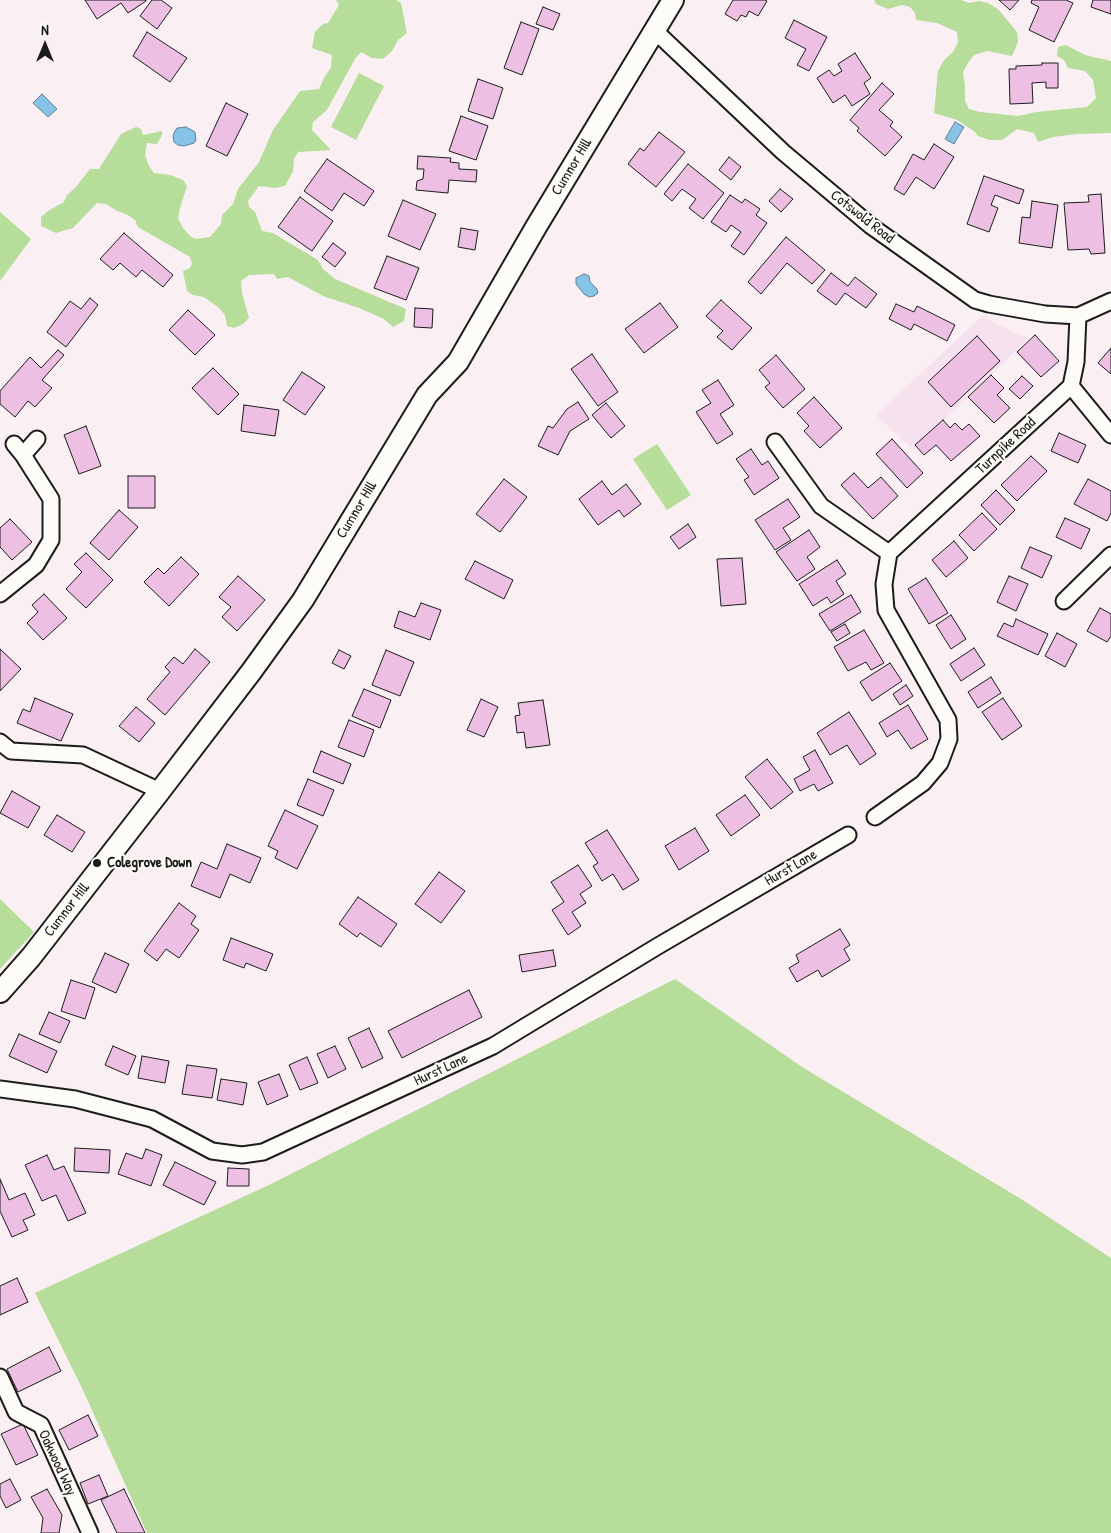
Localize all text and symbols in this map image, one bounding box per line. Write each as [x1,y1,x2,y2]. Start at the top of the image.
north arrow [20,20,70,70]
text: N [41,20,49,39]
street label: Cumnor Hill [548,135,596,199]
street label: Cotswold Road [826,186,898,248]
street label: Turnpike Road [972,414,1040,478]
street label: Cumnor Hill [333,478,381,542]
street label: Hurst Lane [762,846,820,890]
place label: Colegrove Down [107,854,192,872]
marker: Colegrove Down [91,857,103,869]
street label: Cumnor Hill [40,880,94,940]
street label: Hurst Lane [411,1050,471,1090]
street label: Oakwood Way [34,1427,80,1499]

